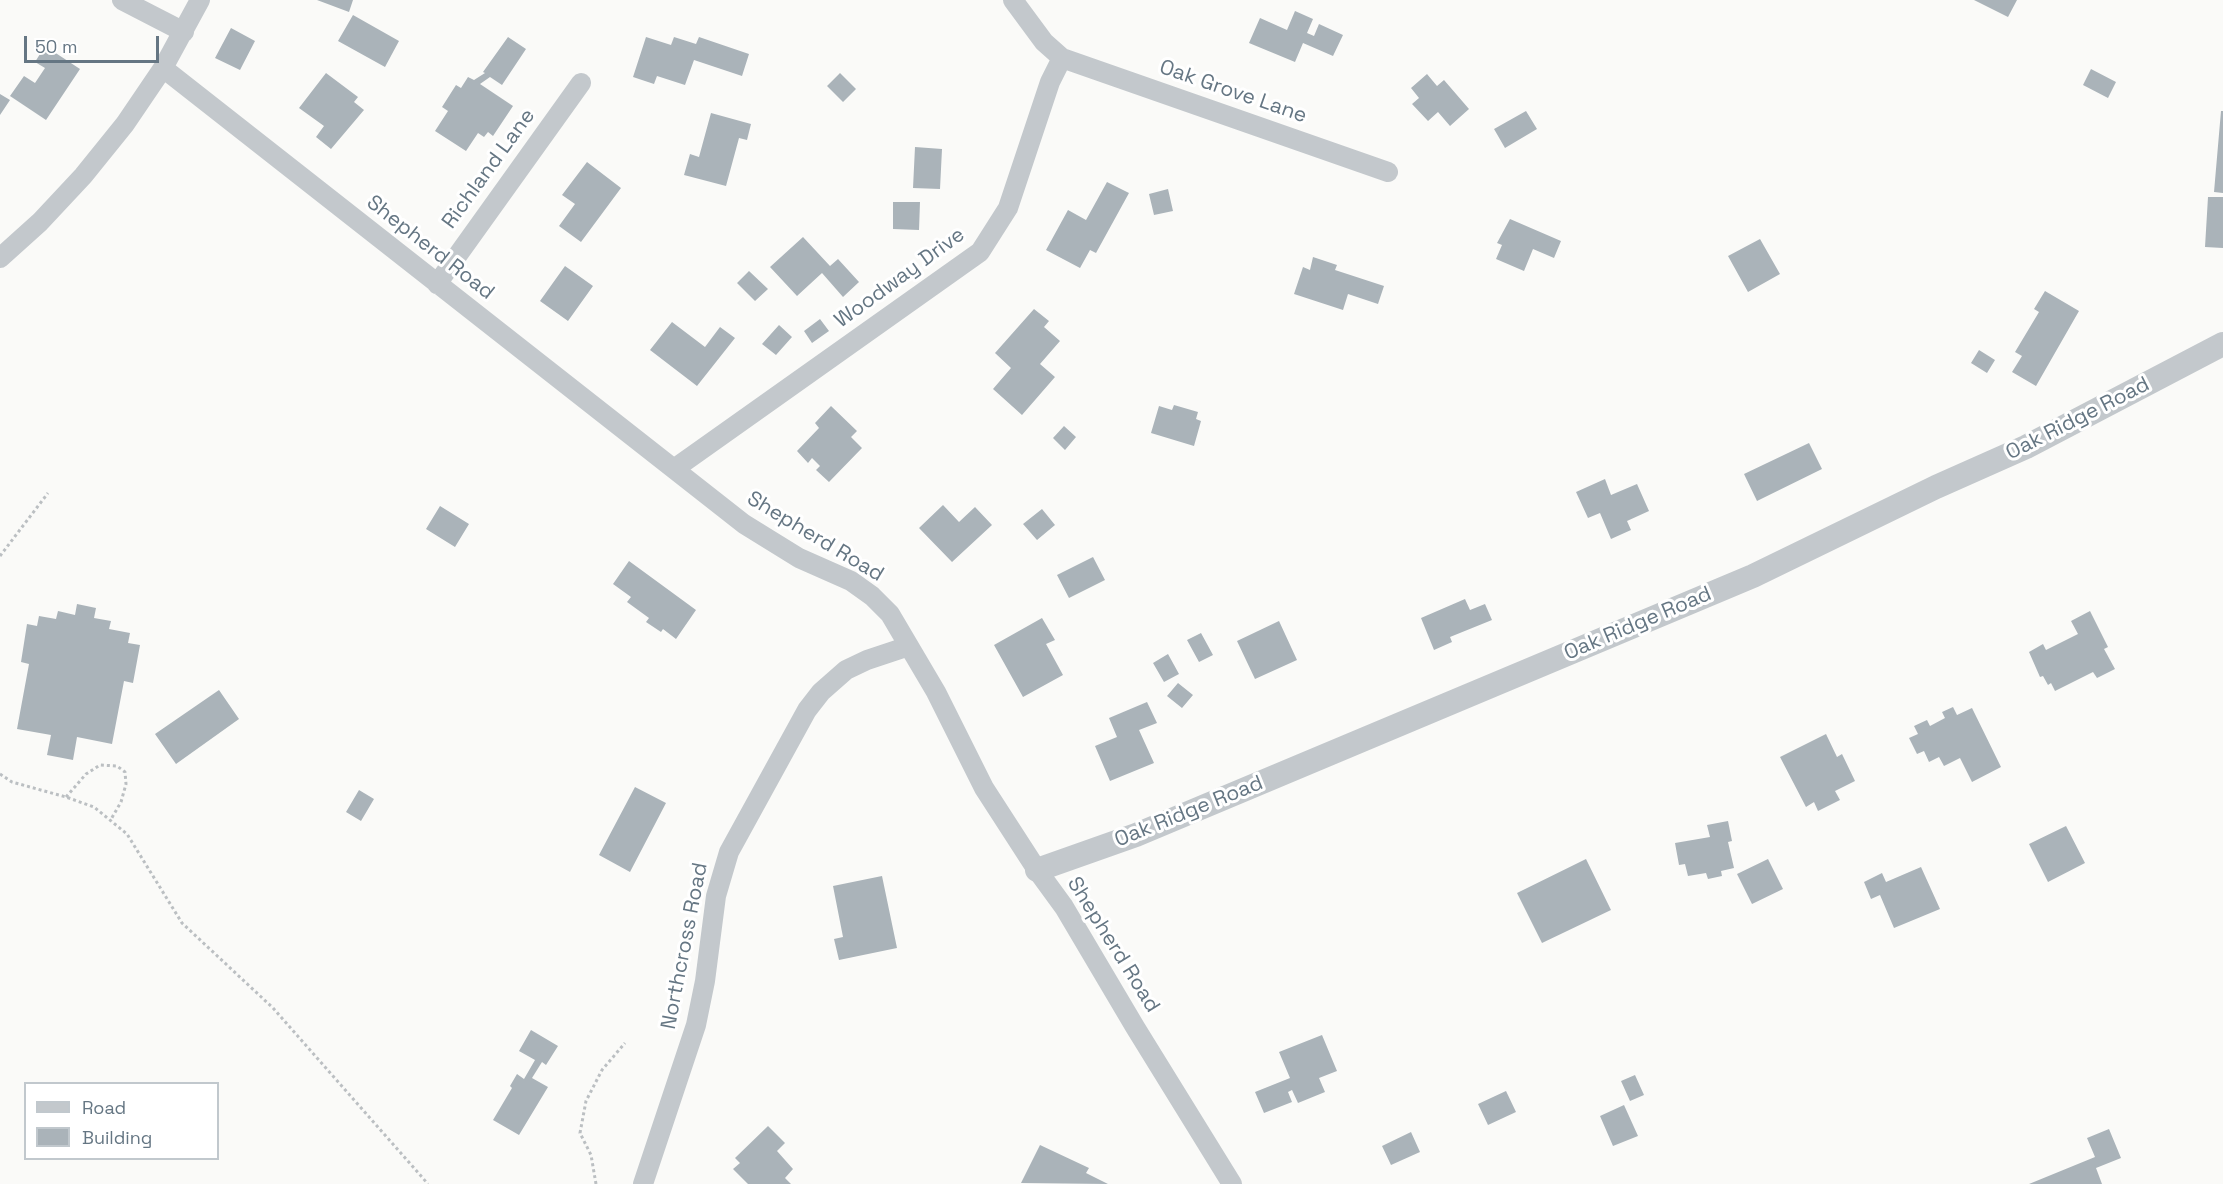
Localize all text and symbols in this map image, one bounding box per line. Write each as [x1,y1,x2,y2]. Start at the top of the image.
scale bar [27,24,162,62]
text: 50 m [35,35,77,58]
street label: Oak Grove Lane [1156,55,1310,129]
street label: Richland Lane [437,104,541,234]
street label: Shepherd Road [361,190,499,306]
street label: Woodway Drive [830,222,970,334]
street label: Oak Ridge Road [2002,372,2154,466]
street label: Shepherd Road [742,486,888,588]
street label: Oak Ridge Road [1561,582,1715,666]
street label: Oak Ridge Road [1111,771,1267,853]
street label: Northcross Road [656,860,714,1032]
street label: Shepherd Road [1061,873,1165,1017]
legend [24,1082,219,1160]
text: Road [82,1096,126,1119]
text: Building [82,1126,152,1149]

